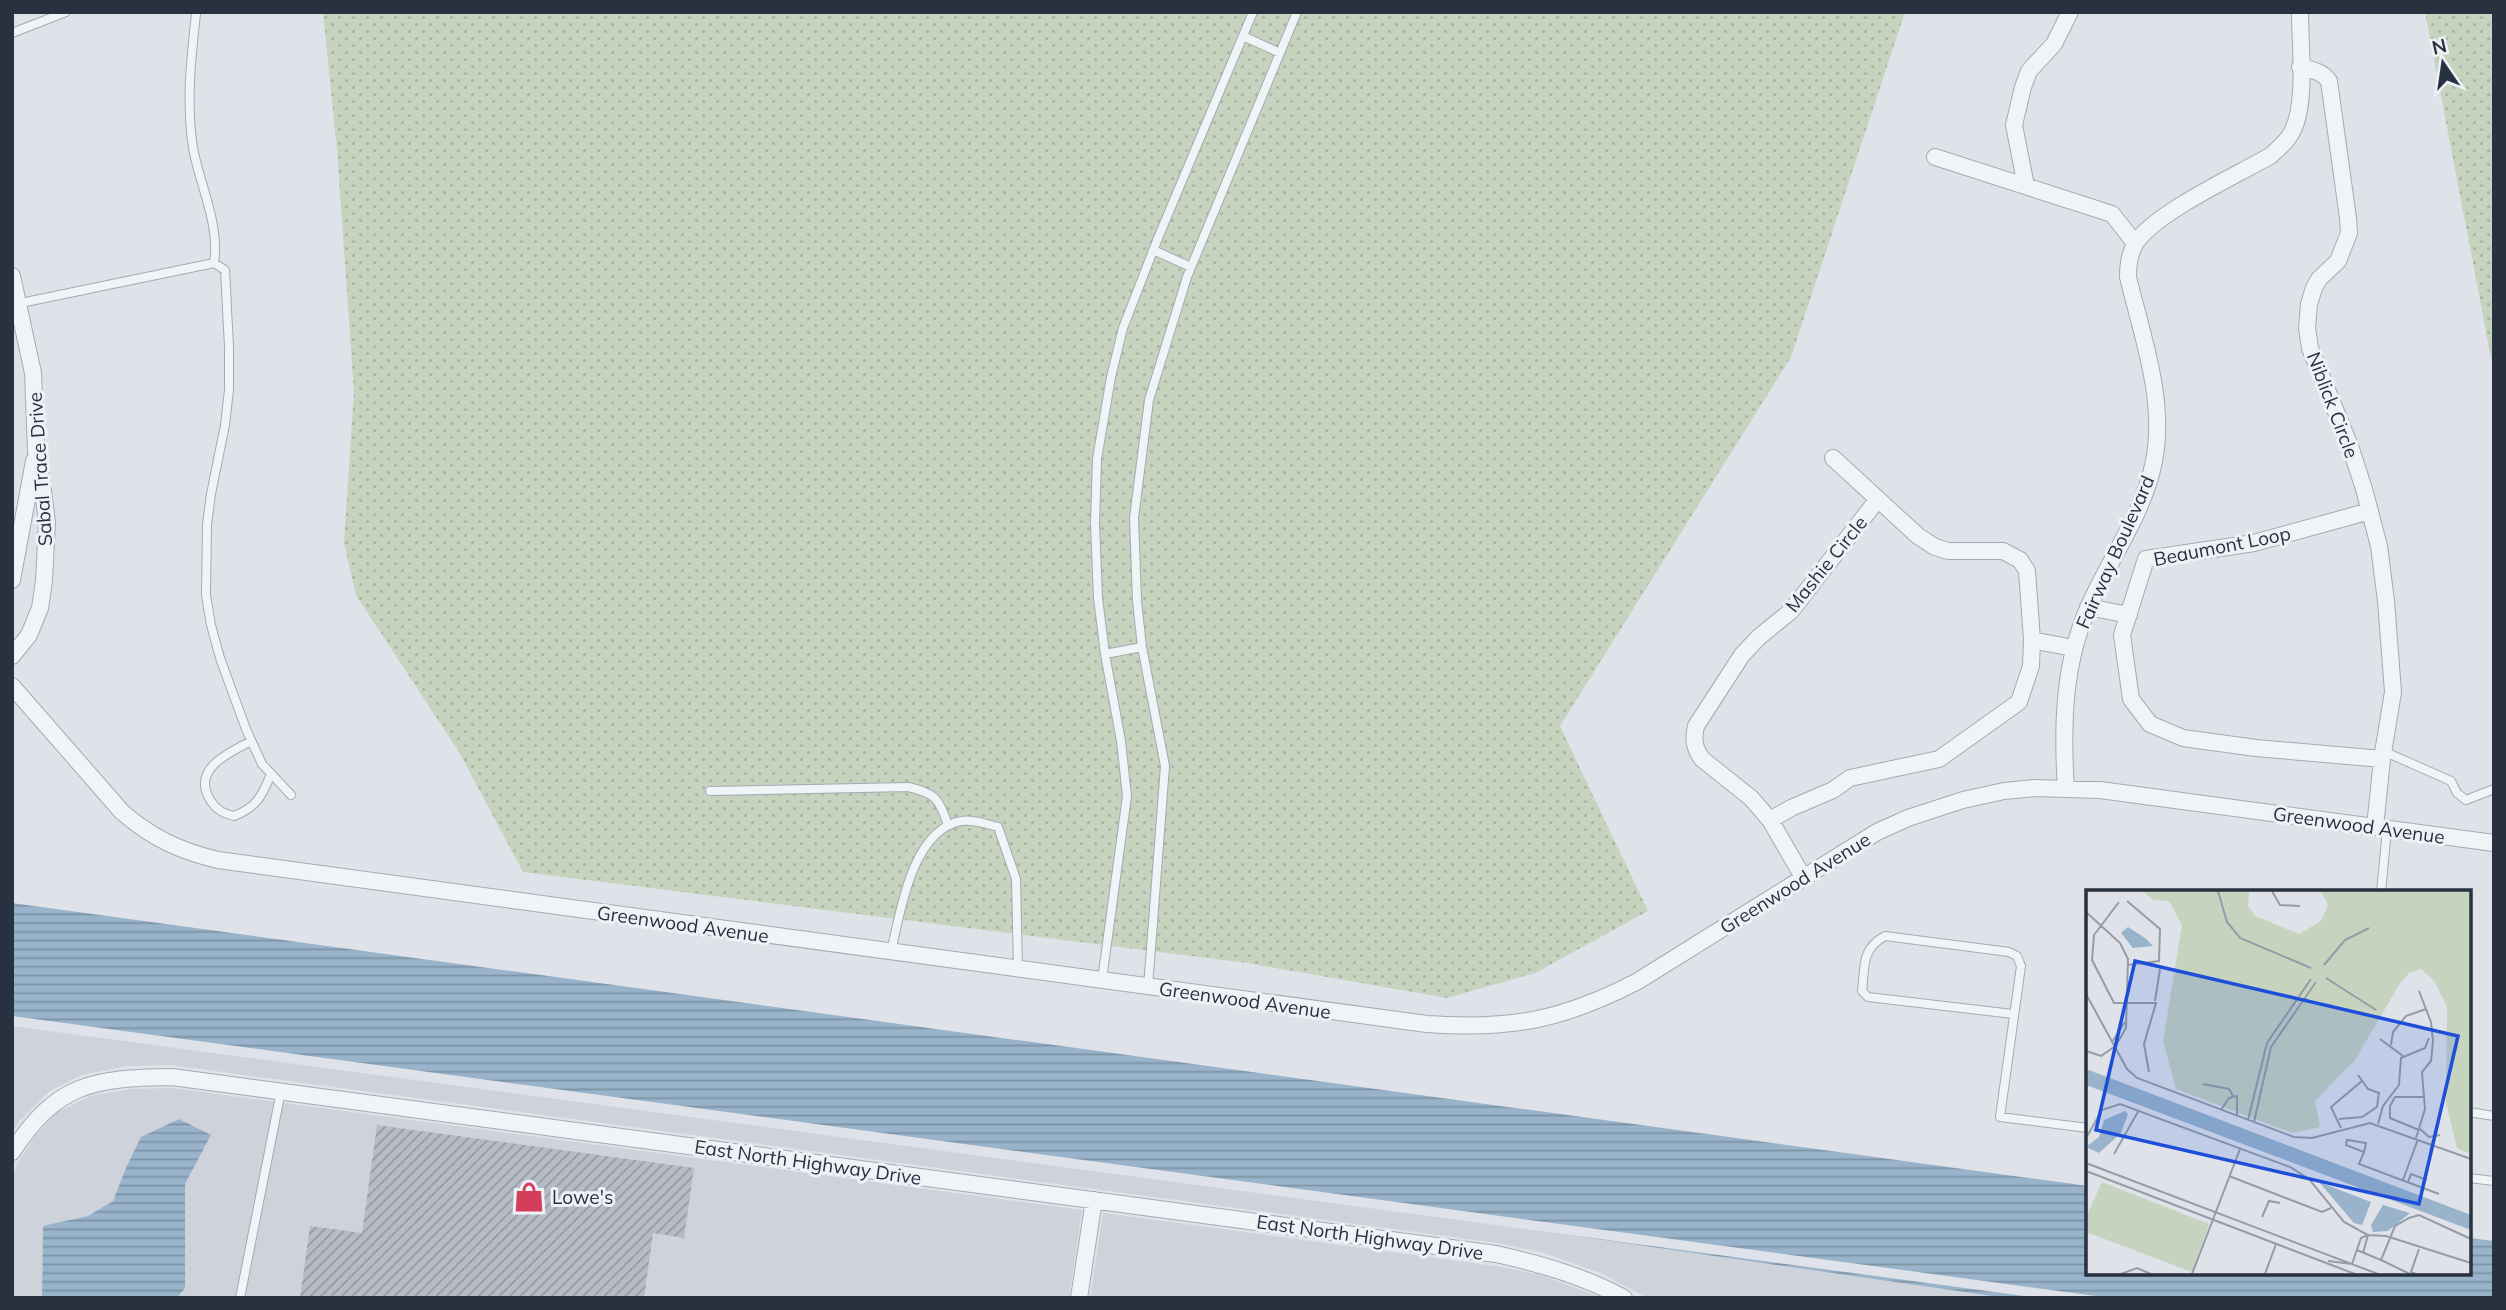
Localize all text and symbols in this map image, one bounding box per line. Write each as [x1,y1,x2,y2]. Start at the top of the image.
north arrow [2408,28,2478,98]
text: N [2429,33,2449,60]
street label: Niblick Circle [2302,348,2364,462]
street label: Sabal Trace Drive [23,391,57,547]
street label: Fairway Boulevard [2070,472,2160,632]
street label: Mashie Circle [1780,511,1872,617]
street label: Beaumont Loop [2151,521,2293,571]
street label: Greenwood Avenue [2272,801,2446,849]
street label: Greenwood Avenue [1715,827,1875,939]
inset map [2086,890,2471,1275]
street label: Greenwood Avenue [596,900,770,948]
street label: Greenwood Avenue [1158,976,1332,1024]
street label: East North Highway Drive [693,1134,923,1190]
shop icon: Lowe's [512,1180,546,1214]
place label: Lowe's [552,1185,613,1209]
street label: East North Highway Drive [1255,1209,1485,1265]

